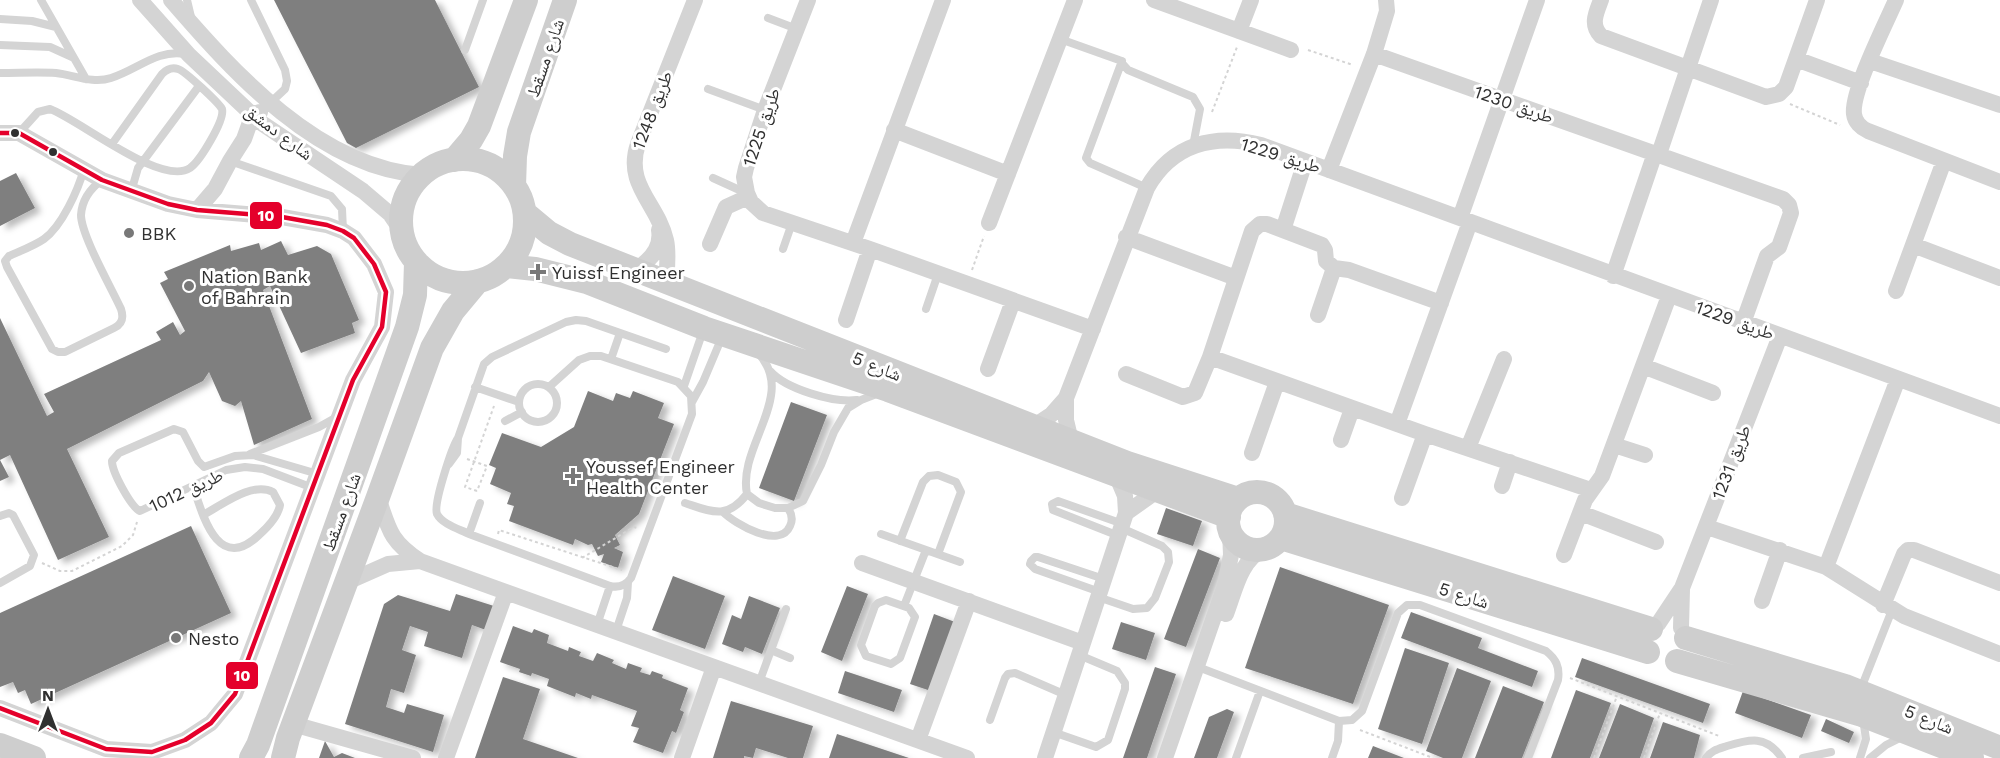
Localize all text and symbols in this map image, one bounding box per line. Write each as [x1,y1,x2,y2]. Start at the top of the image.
street label: شارع مسقط [522,16,569,100]
street label: طريق 1248 [627,68,677,152]
street label: طريق 1230 [1471,81,1556,128]
street label: طريق 1225 [738,85,785,169]
street label: شارع دمشق [240,100,317,165]
unlabelled marker [9,127,21,139]
street label: طريق 1229 [1238,133,1323,178]
unlabelled marker [47,146,59,158]
line badge: 10 [249,201,283,230]
text: 10 [257,206,275,225]
place label: BBK [141,223,177,244]
marker: BBK [122,226,136,240]
place label: Yuissf Engineer [552,262,685,283]
marker: Yuissf Engineer [529,263,547,281]
place label: Nation Bank of Bahrain [201,266,308,308]
marker: Nation Bank of Bahrain [182,279,196,293]
street label: طريق 1229 [1692,296,1777,345]
street label: شارع 5 [849,347,905,386]
street label: طريق 1231 [1707,422,1756,503]
place label: Youssef Engineer Health Center [586,456,735,498]
street label: طريق 1012 [146,464,227,517]
marker: Youssef Engineer Health Center [564,467,582,485]
street label: شارع مسقط [317,470,366,554]
street label: شارع 5 [1436,578,1491,613]
place label: Nesto [188,628,239,649]
marker: Nesto [169,631,183,645]
line badge: 10 [225,661,259,690]
text: 10 [233,666,251,685]
north arrow [18,680,78,740]
text: N [42,686,54,705]
street label: شارع 5 [1901,700,1957,739]

